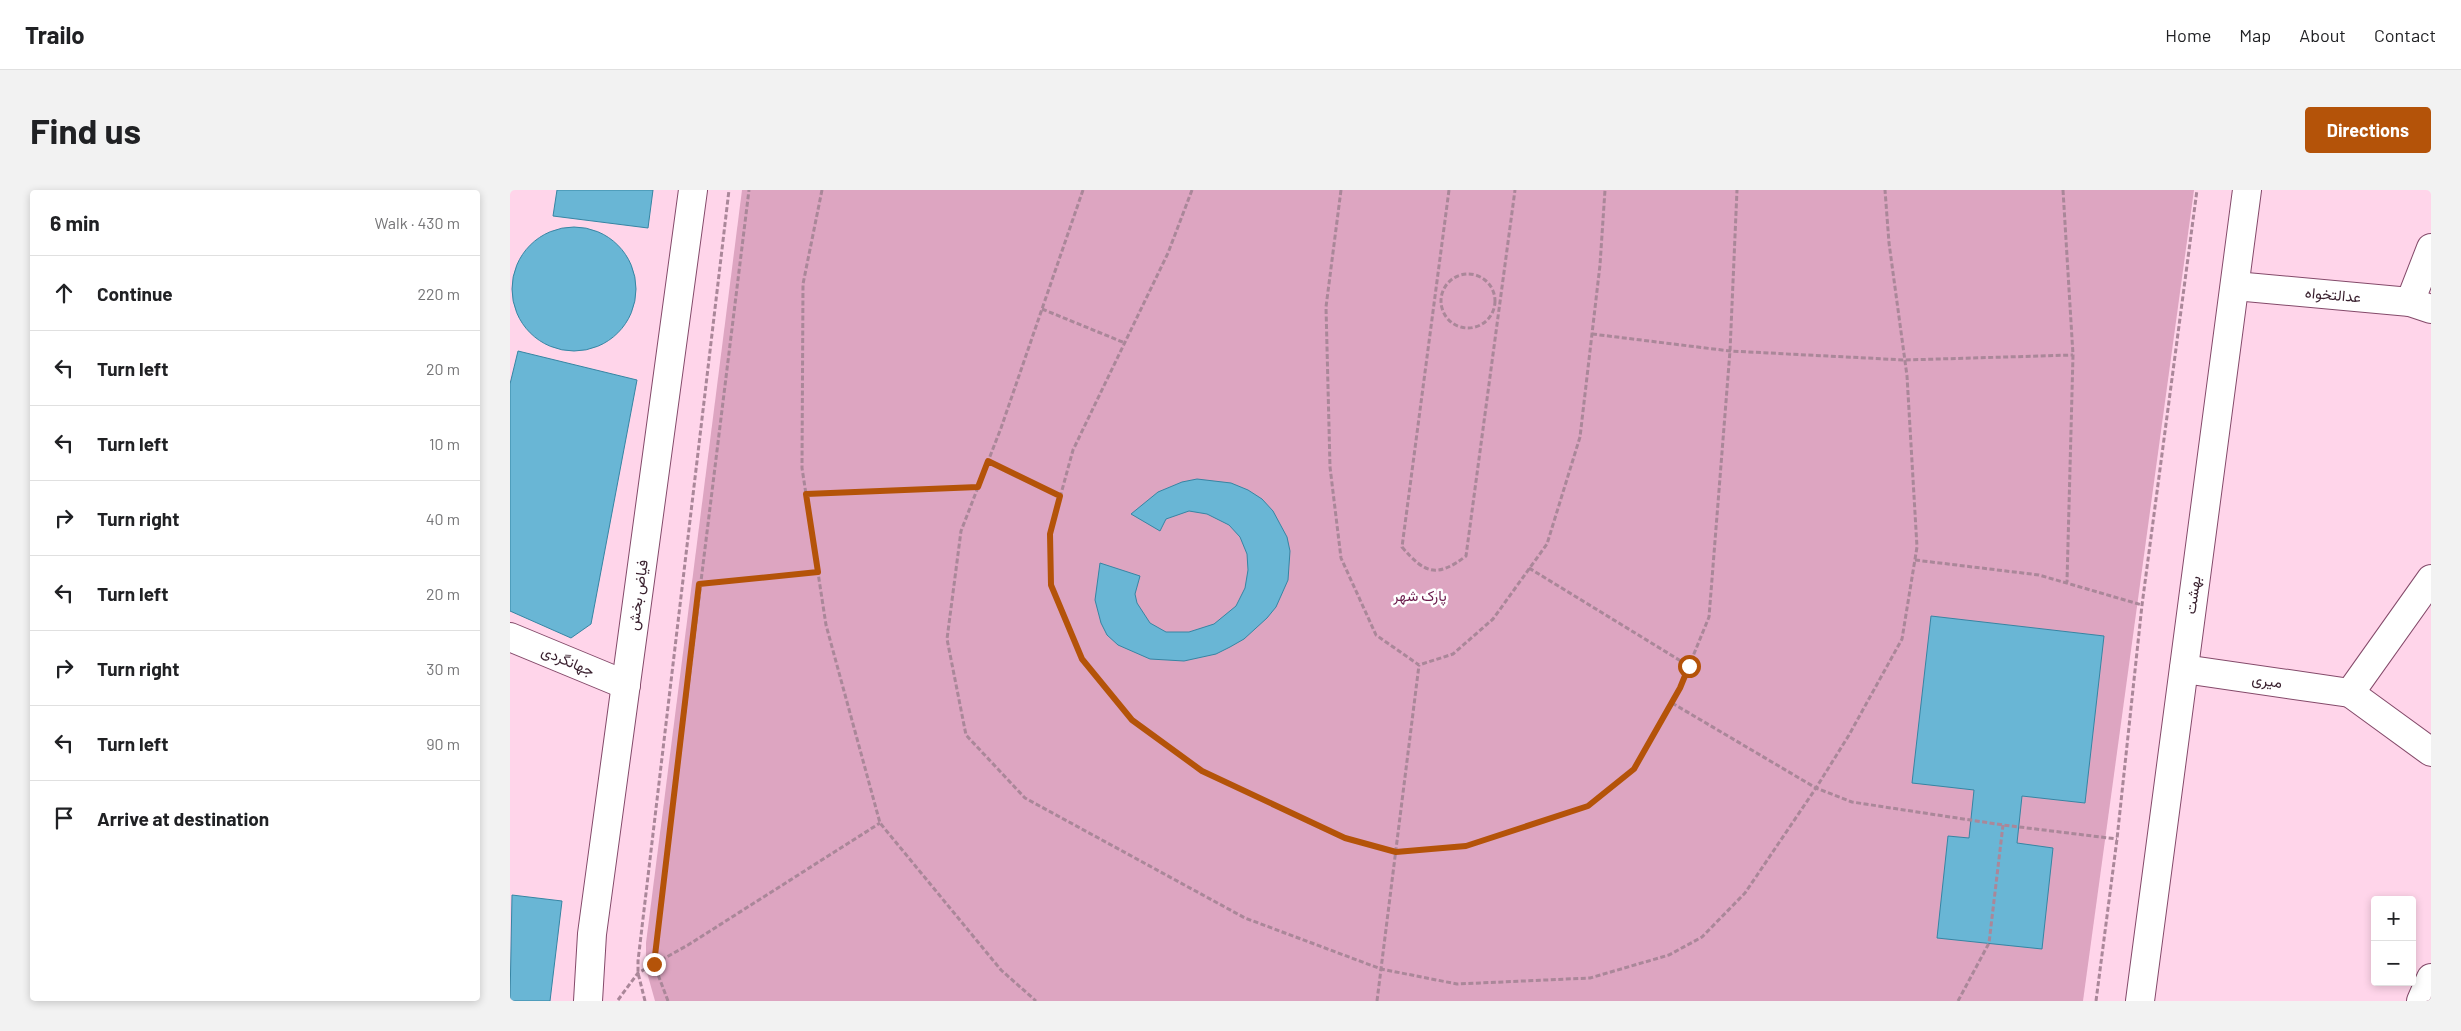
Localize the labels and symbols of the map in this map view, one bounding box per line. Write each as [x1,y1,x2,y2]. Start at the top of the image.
street label: عدالتخواه [2304,283,2362,306]
street label: فیاض بخش [623,558,653,632]
street label: بهشت [2180,575,2205,615]
park label: پارک شهر [1392,586,1447,606]
street label: جهانگردی [538,641,598,681]
route start [1678,655,1701,678]
street label: میری [2251,669,2283,693]
route end [643,953,666,976]

